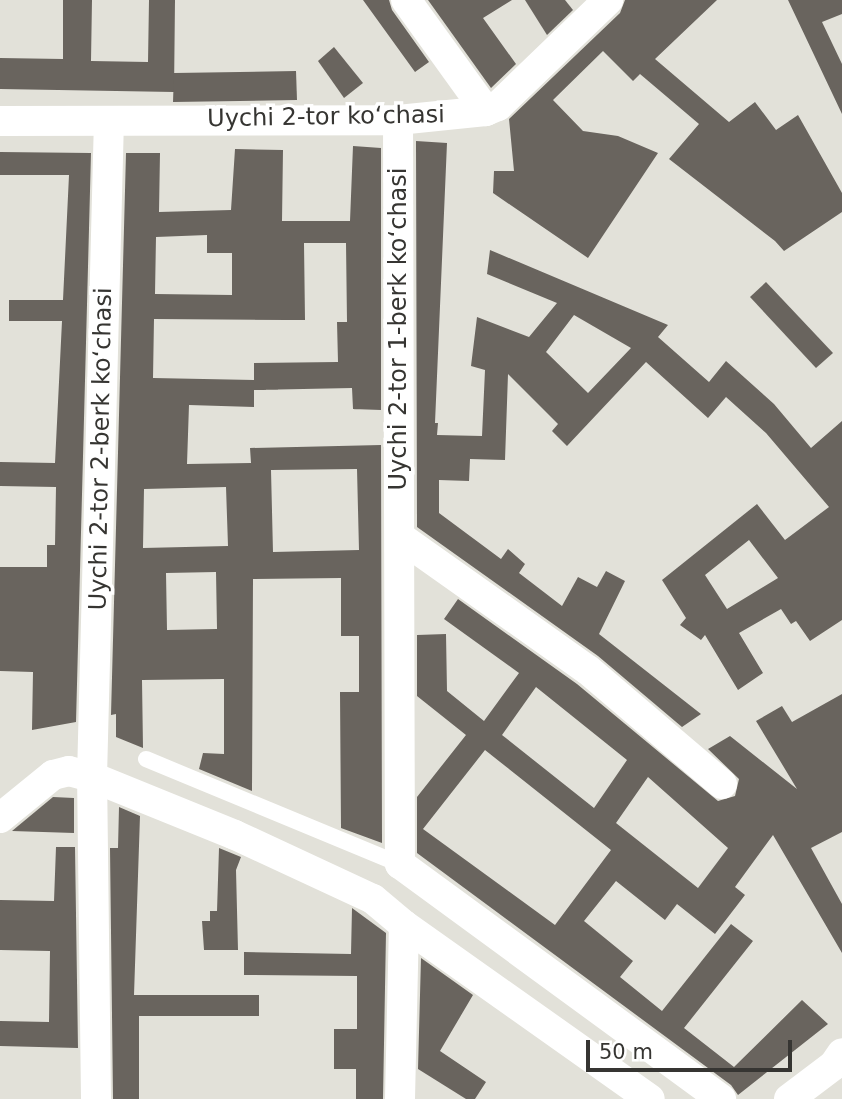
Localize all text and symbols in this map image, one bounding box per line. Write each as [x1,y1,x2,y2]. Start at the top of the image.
street label: Uychi 2-tor koʻchasi [207,101,445,133]
street label: Uychi 2-tor 1-berk koʻchasi [385,168,413,490]
street label: Uychi 2-tor 2-berk koʻchasi [84,287,118,611]
scale bar [590,1026,796,1070]
text: 50 m [599,1040,653,1064]

